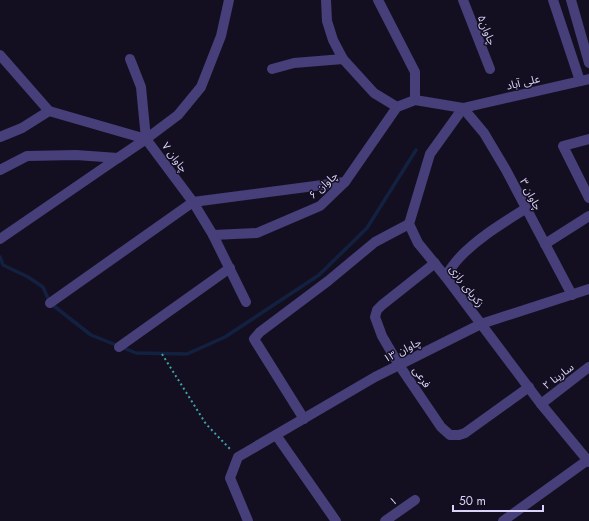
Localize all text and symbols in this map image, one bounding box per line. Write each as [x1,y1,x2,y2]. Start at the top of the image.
street label: چاوان۵ [474,13,500,48]
street label: علی آباد [505,70,542,94]
street label: چاوان ۷ [158,138,192,176]
street label: چاوان ۶ [305,167,342,202]
street label: چاوان ۳ [516,175,546,213]
street label: زکریای رازی [446,262,488,310]
street label: چاوان ۱۳ [380,333,424,366]
street label: سارینا ۲ [539,359,577,393]
street label: فرعی [409,363,435,391]
scale bar [453,487,543,513]
text: 50 m [459,492,486,510]
street label: ۱ [386,493,400,509]

